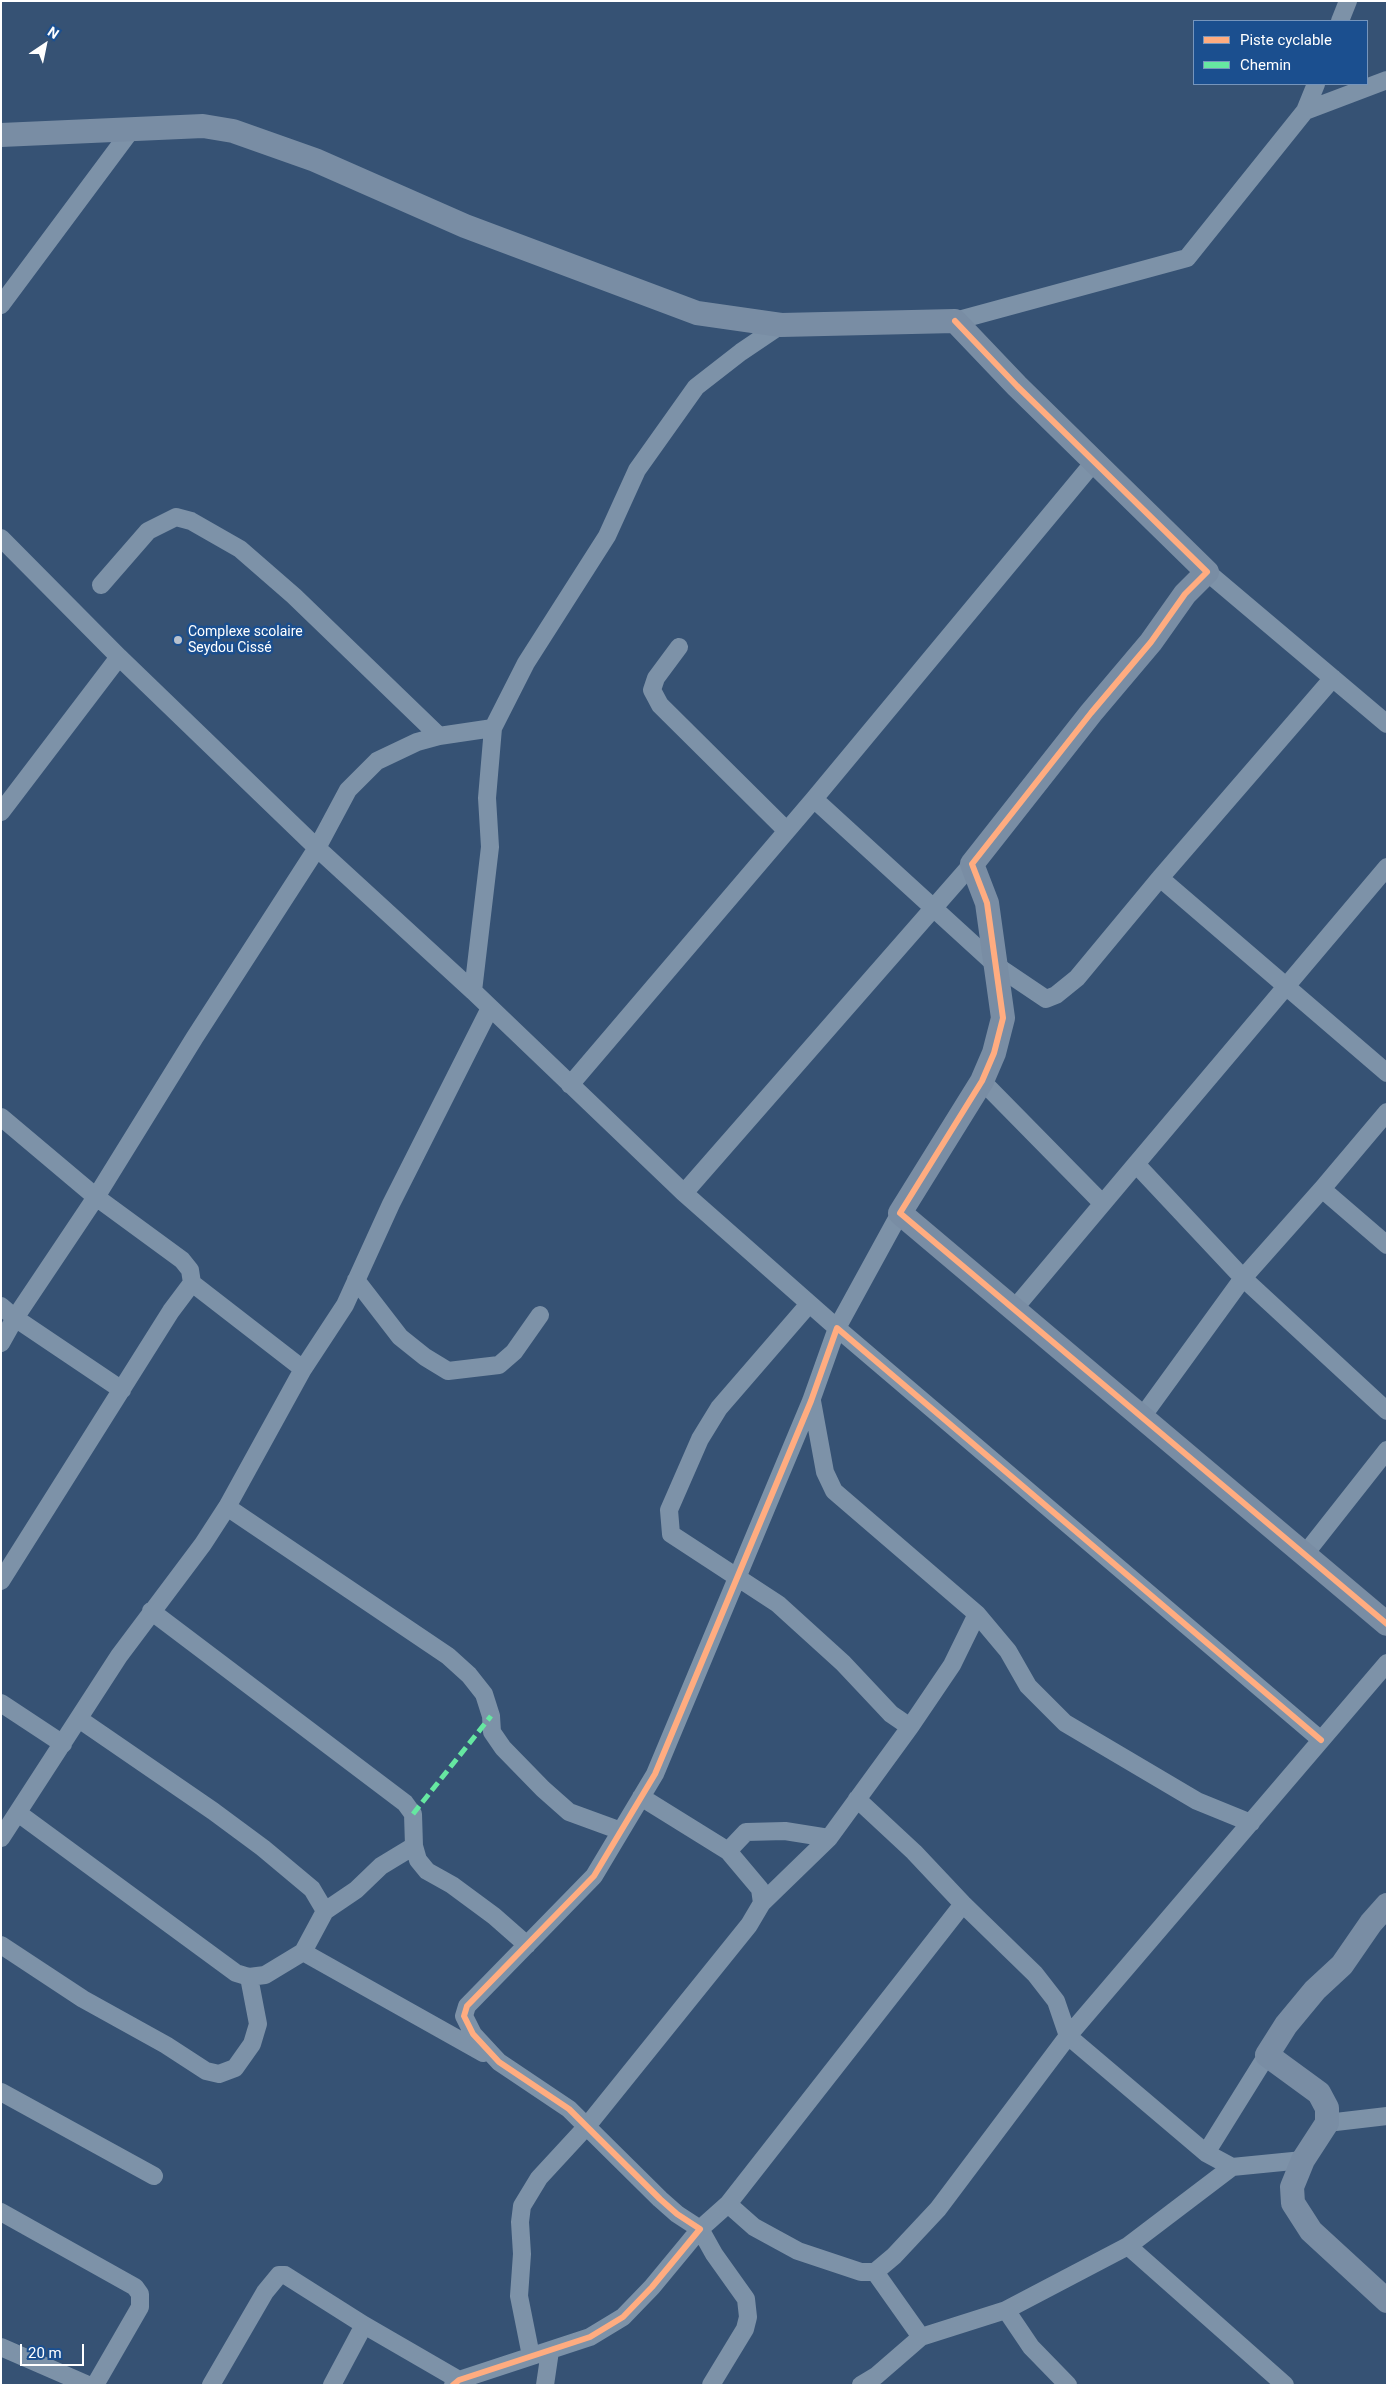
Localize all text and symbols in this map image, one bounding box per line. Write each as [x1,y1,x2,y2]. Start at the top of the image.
north arrow [20,20,70,70]
legend [1193,20,1368,85]
text: N [45,23,62,42]
text: Piste cyclable [1240,31,1332,49]
text: Chemin [1240,56,1291,74]
place label: Complexe scolaire Seydou Cissé [188,624,303,656]
marker: Complexe scolaire Seydou Cissé [172,634,184,646]
scale bar [22,2334,86,2366]
text: 20 m [28,2344,62,2362]

